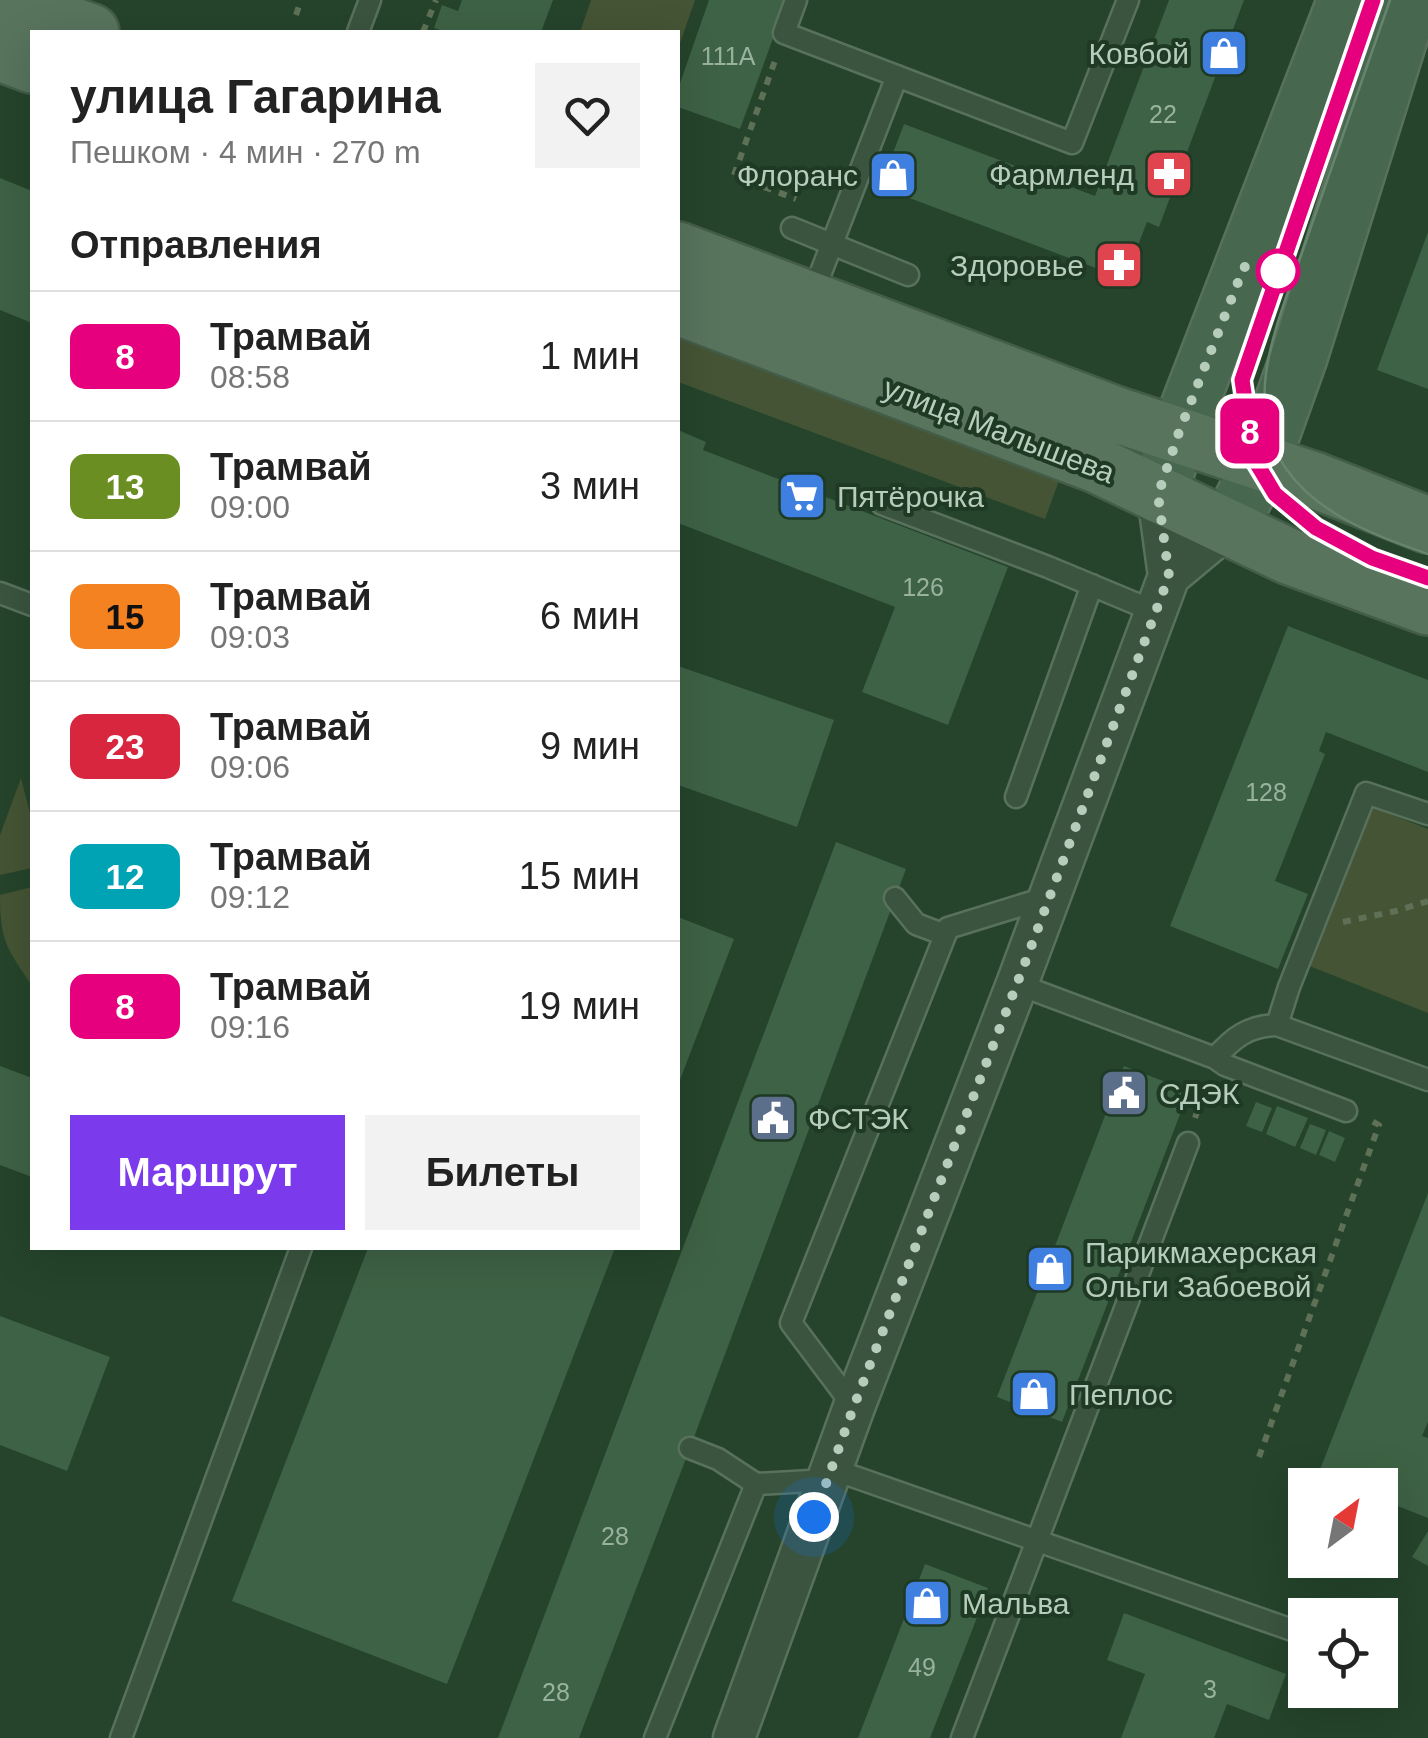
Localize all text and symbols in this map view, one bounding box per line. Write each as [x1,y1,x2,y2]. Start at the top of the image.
shop icon: Ковбой [1198,27,1250,79]
place label: Ковбой [1089,37,1189,70]
house number: 111А [701,42,756,70]
button: heart [535,63,640,168]
text: улица Гагарина [70,70,441,123]
house number: 22 [1149,100,1177,128]
text: Пешком · 4 мин · 270 m [70,134,421,170]
pharmacy icon: Фармленд [1143,148,1195,200]
shop icon: Флоранс [867,149,919,201]
place label: Фармленд [989,158,1134,191]
place label: Флоранс [737,159,858,192]
text: Отправления [70,224,322,266]
pharmacy icon: Здоровье [1093,239,1145,291]
place label: Здоровье [950,249,1084,282]
unlabelled marker [1257,250,1299,292]
text: Трамвай [210,316,372,358]
text: 1 мин [540,335,640,377]
text: 8 [115,337,135,376]
text: 08:58 [210,359,290,395]
street label: улица Малышева [879,371,1120,489]
line badge: 8 [1218,398,1282,464]
text: 8 [1240,412,1260,451]
text: Трамвай [210,446,372,488]
text: 3 мин [540,465,640,507]
text: 13 [106,467,144,506]
supermarket icon: Пятёрочка [776,470,828,522]
place label: Пятёрочка [837,480,984,513]
text: 09:00 [210,489,290,525]
house number: 126 [902,573,944,601]
text: Трамвай [210,576,372,618]
text: 6 мин [540,595,640,637]
text: 15 [106,597,144,636]
text: 09:03 [210,619,290,655]
text: Трамвай [210,706,372,748]
text: 9 мин [540,725,640,767]
text: 23 [106,727,144,766]
text: 09:06 [210,749,290,785]
house number: 128 [1245,778,1287,806]
text: Трамвай [210,836,372,878]
text: 15 мин [519,855,640,897]
text: 12 [106,857,144,896]
text: 09:12 [210,879,290,915]
text: Трамвай [210,966,372,1008]
text: 19 мин [519,985,640,1027]
text: 8 [115,987,135,1026]
text: 09:16 [210,1009,290,1045]
public building icon: СДЭК [1098,1067,1150,1119]
place label: СДЭК [1159,1077,1240,1110]
public building icon: ФСТЭК [747,1092,799,1144]
place label: ФСТЭК [808,1102,909,1135]
button: Маршрут [70,1115,345,1230]
button: Билеты [365,1115,640,1230]
place label: Парикмахерская Ольги Забоевой [1085,1236,1317,1303]
shop icon: Парикмахерская Ольги Забоевой [1024,1243,1076,1295]
shop icon: Пеплос [1008,1368,1060,1420]
place label: Пеплос [1069,1378,1173,1411]
north arrow [1288,1468,1398,1578]
map controls [1288,1468,1398,1708]
your location [789,1492,839,1542]
house number: 28 [601,1522,629,1550]
shop icon: Мальва [901,1577,953,1629]
place label: Мальва [962,1587,1070,1620]
button: locate [1288,1598,1398,1708]
house number: 49 [908,1653,936,1681]
house number: 3 [1203,1675,1217,1703]
house number: 28 [542,1678,570,1706]

